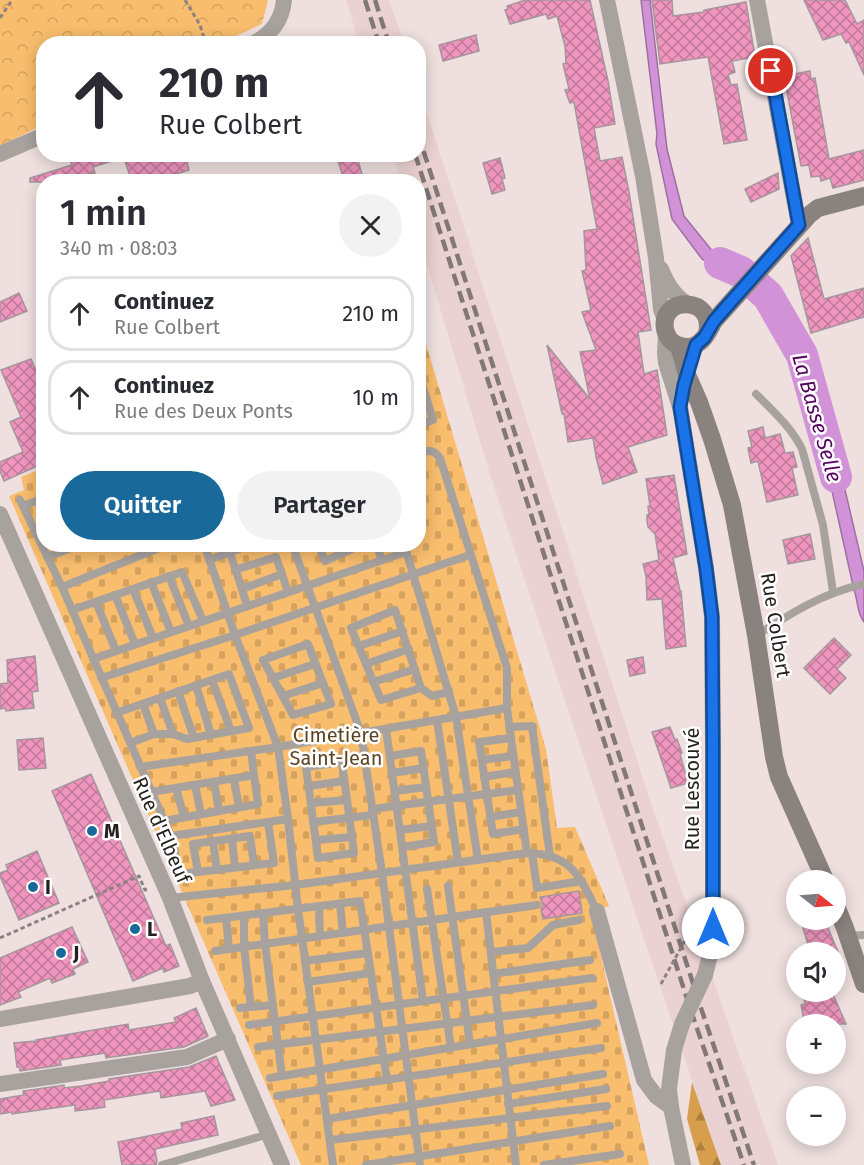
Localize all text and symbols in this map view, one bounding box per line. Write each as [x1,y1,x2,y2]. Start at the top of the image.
pin [745,45,796,96]
icon: arrive [754,54,787,87]
text: 210 m [159,58,269,108]
icon: ahead [60,60,138,138]
text: Rue Colbert [159,109,302,141]
text: 1 min [60,191,147,235]
button: close [339,194,402,257]
text: 340 m · 08:03 [60,236,177,260]
text: Continuez [114,288,214,315]
icon: ahead [63,297,96,330]
text: 210 m [342,300,399,327]
text: Rue Colbert [114,315,220,339]
water label: La Basse Selle [786,351,848,485]
text: Continuez [114,372,214,399]
icon: ahead [63,381,96,414]
text: 10 m [353,384,399,411]
text: Rue des Deux Ponts [114,399,293,423]
button: Quitter [60,471,225,540]
button: Partager [237,471,402,540]
street label: Rue Colbert [756,571,796,680]
park label: Cimetière Saint-Jean [290,723,382,770]
street label: Rue Lescouvé [680,728,704,850]
street label: Rue d'Elbeuf [128,773,197,888]
place label: M [104,819,120,843]
marker: M [85,824,99,838]
north arrow [786,870,846,930]
map controls [786,870,846,1146]
place label: I [45,875,51,899]
marker: I [26,880,40,894]
position arrow [681,896,745,960]
place label: L [147,917,157,941]
marker: L [128,922,142,936]
place label: J [72,941,79,965]
button: sound [786,942,846,1002]
marker: J [54,946,68,960]
button: + [786,1014,846,1074]
button: − [786,1086,846,1146]

